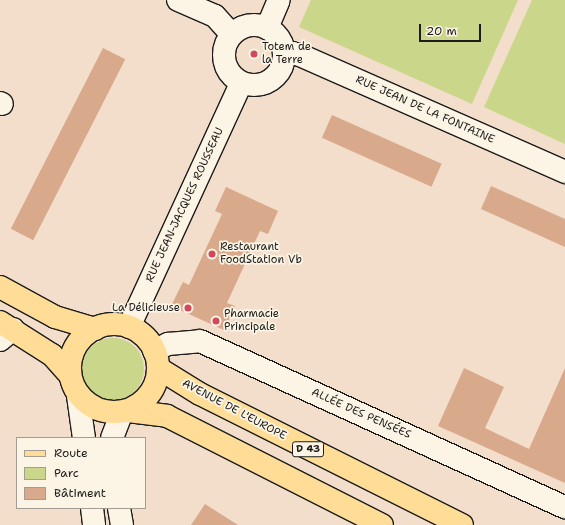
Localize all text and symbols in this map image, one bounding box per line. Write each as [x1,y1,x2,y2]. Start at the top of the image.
scale bar [421,16,483,42]
text: 20 m [426,23,457,39]
place label: Totem de la Terre [262,41,311,67]
marker: Totem de la Terre [249,49,259,59]
street label: RUE JEAN DE LA FONTAINE [353,73,497,147]
street label: RUE JEAN-JACQUES ROUSSEAU [143,126,227,284]
place label: Restaurant FoodStation Vb [220,241,302,267]
marker: Restaurant FoodStation Vb [207,249,217,259]
place label: La Délicieuse [112,301,180,315]
marker: La Délicieuse [183,303,193,313]
place label: Pharmacie Principale [224,308,279,334]
marker: Pharmacie Principale [211,316,221,326]
street label: AVENUE DE L'EUROPE [180,377,288,443]
street label: ALLÉE DES PENSÉES [309,386,413,442]
legend [16,437,146,509]
road number: D 43 [292,441,324,457]
text: Route [54,445,88,461]
text: Parc [54,465,79,481]
text: Bâtiment [54,485,106,501]

